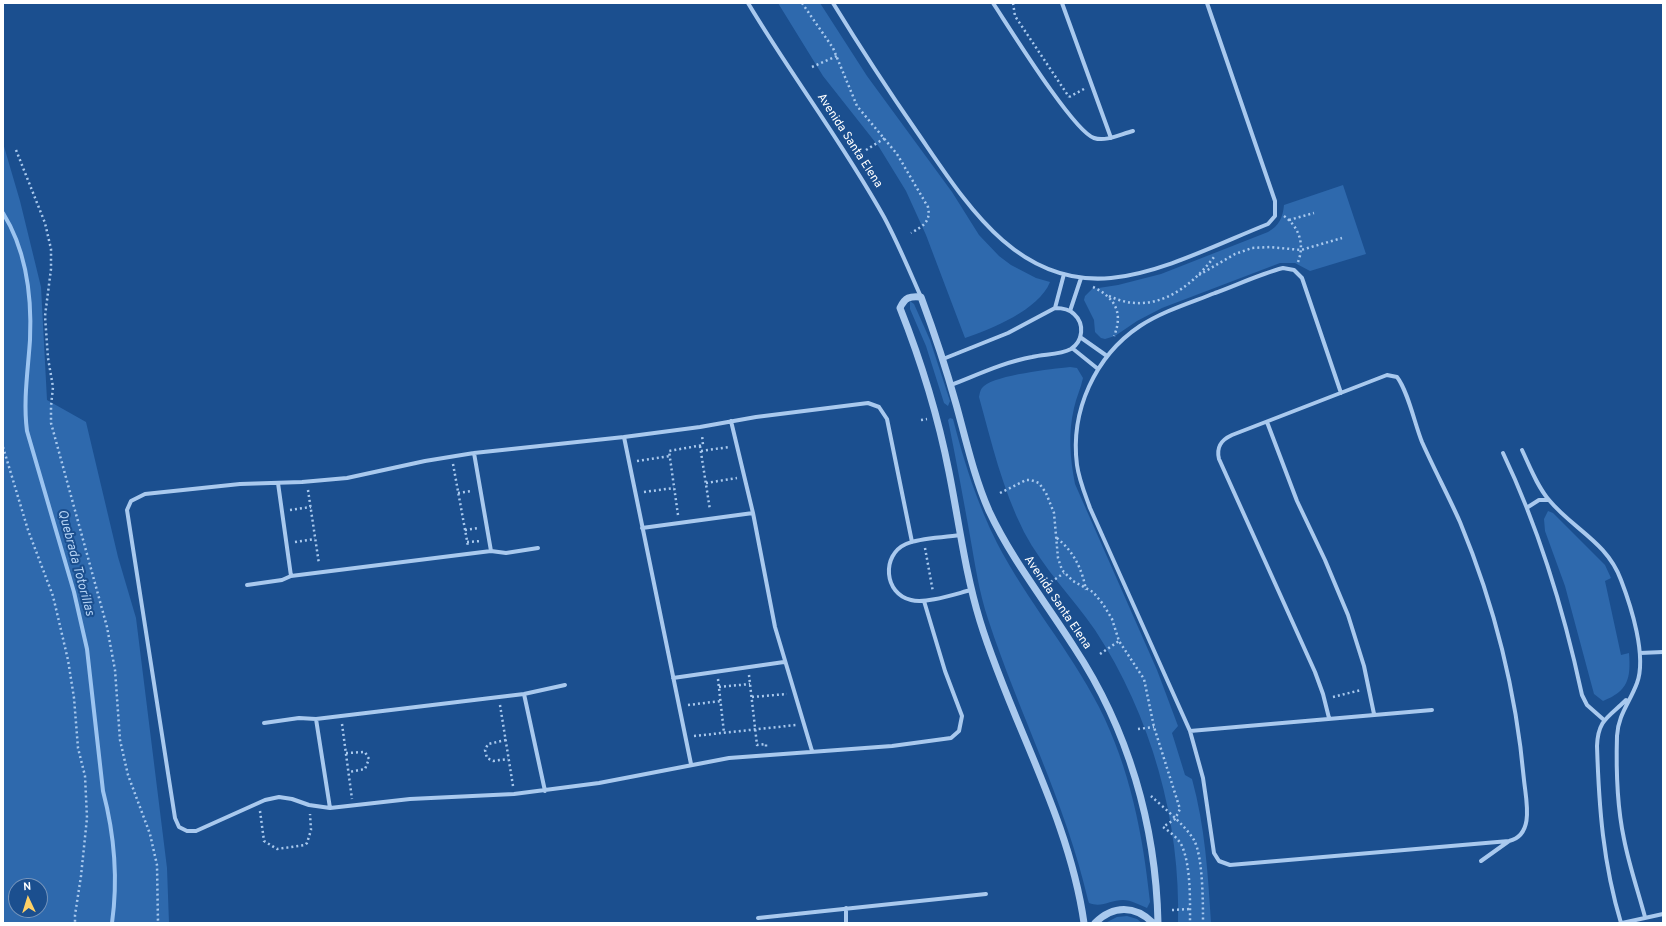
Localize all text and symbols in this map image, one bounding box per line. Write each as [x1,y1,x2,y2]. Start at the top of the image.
street label: Avenida Santa Elena [813,91,885,191]
water label: Quebrada Totorillas [53,508,97,618]
street label: Avenida Santa Elena [1020,553,1094,653]
north arrow [8,878,48,918]
text: N [23,880,32,894]

